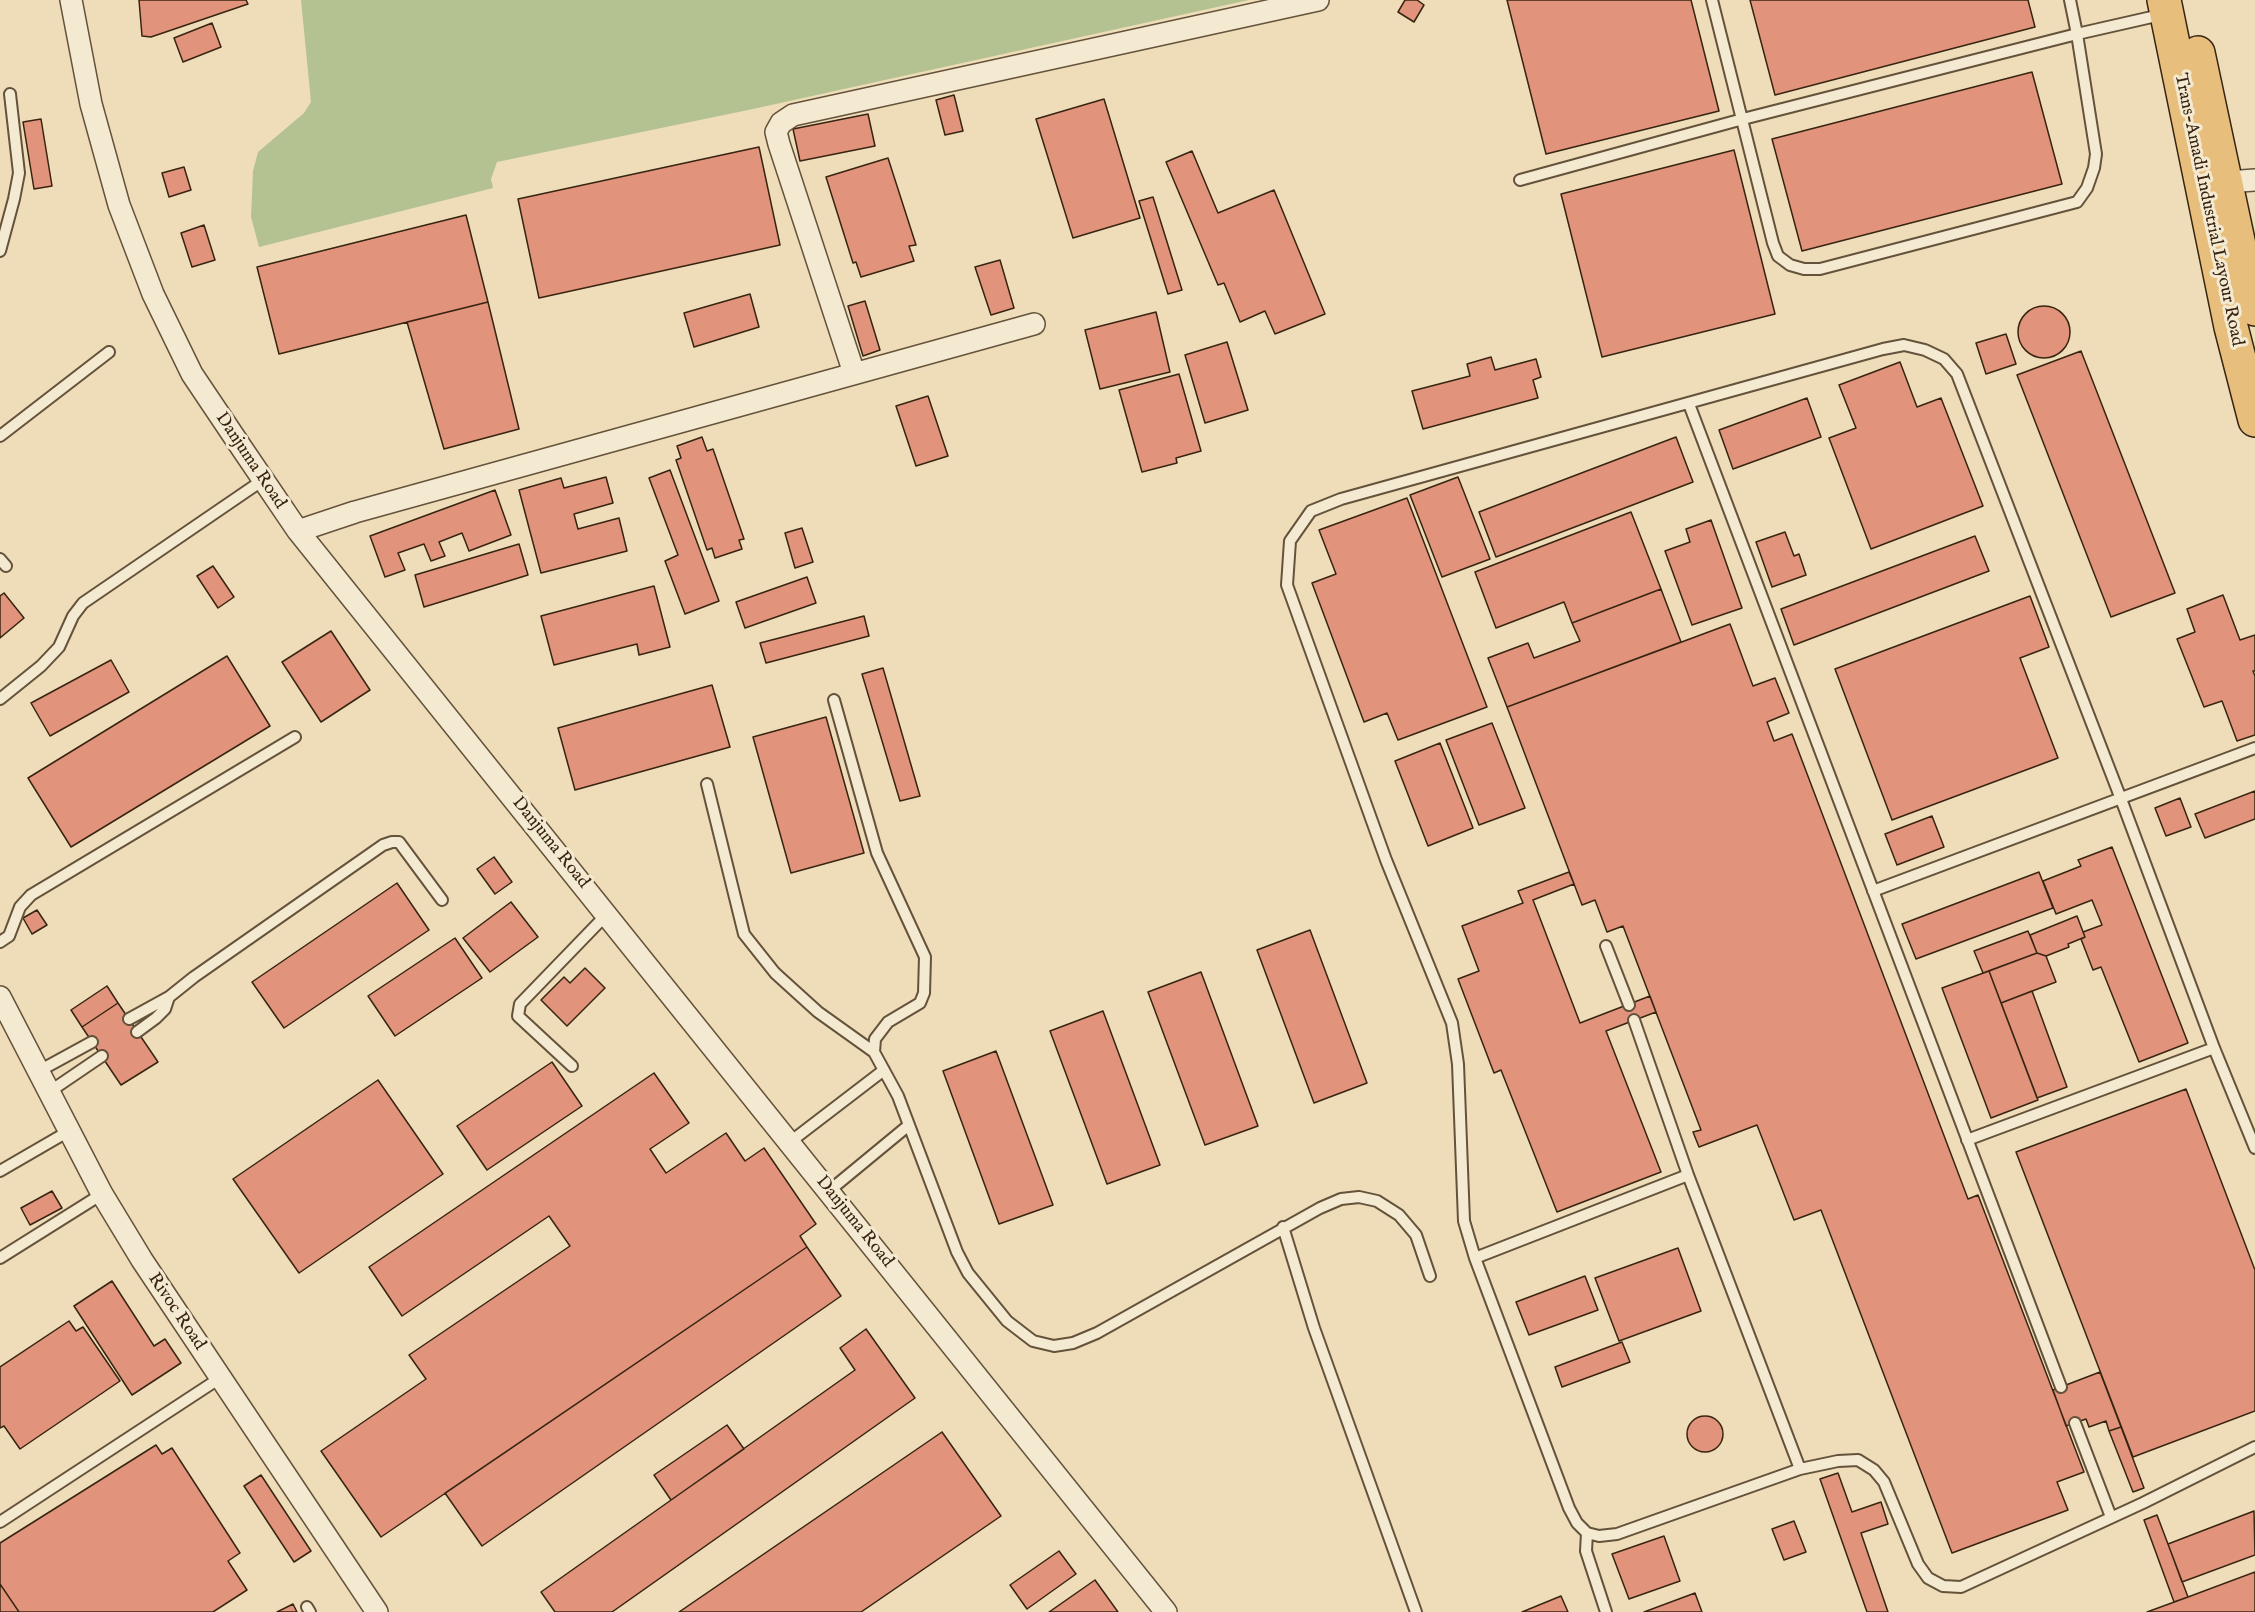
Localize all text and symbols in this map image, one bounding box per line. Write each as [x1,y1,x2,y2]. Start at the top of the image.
street label: Trans-Amadi Industrial Layour Road [2168,72,2248,348]
street label: Danjuma Road [210,409,290,513]
street label: Danjuma Road [506,793,594,893]
street label: Danjuma Road [810,1172,898,1272]
street label: Rivoc Road [142,1269,210,1355]

